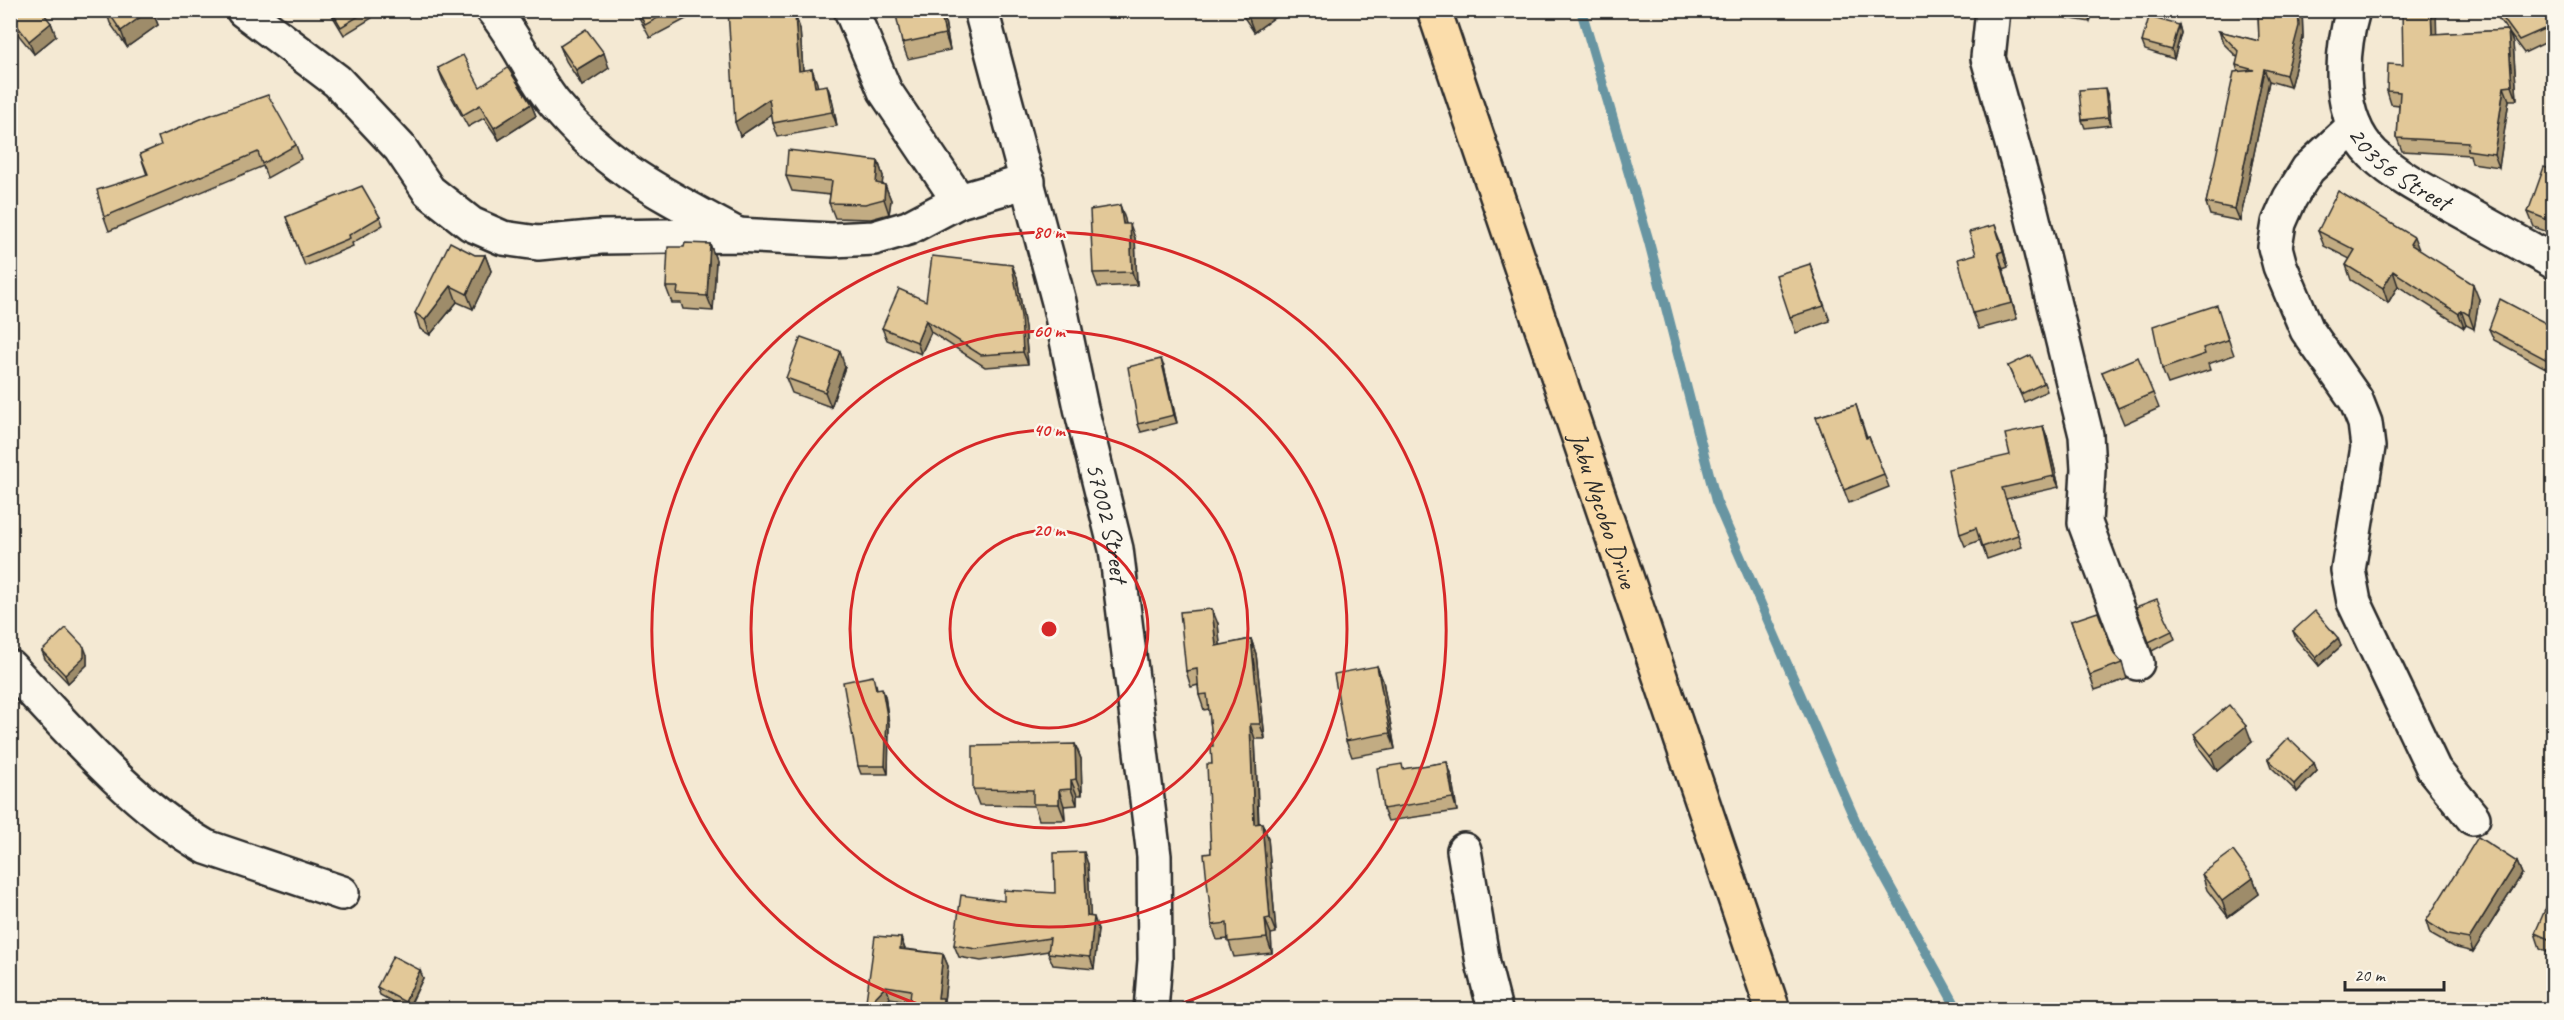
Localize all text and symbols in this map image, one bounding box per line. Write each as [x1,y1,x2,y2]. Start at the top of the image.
street label: 20356 Street [2341,121,2459,220]
text: 80 m [1034,221,1066,243]
text: 60 m [1033,320,1066,342]
text: 40 m [1034,419,1066,441]
street label: Jabu Ngcobo Drive [1561,426,1646,594]
street label: 57002 Street [1079,459,1137,587]
text: 20 m [1034,519,1066,541]
centre of rings [1039,619,1059,639]
scale bar [2345,954,2444,992]
text: 20 m [2354,964,2387,986]

